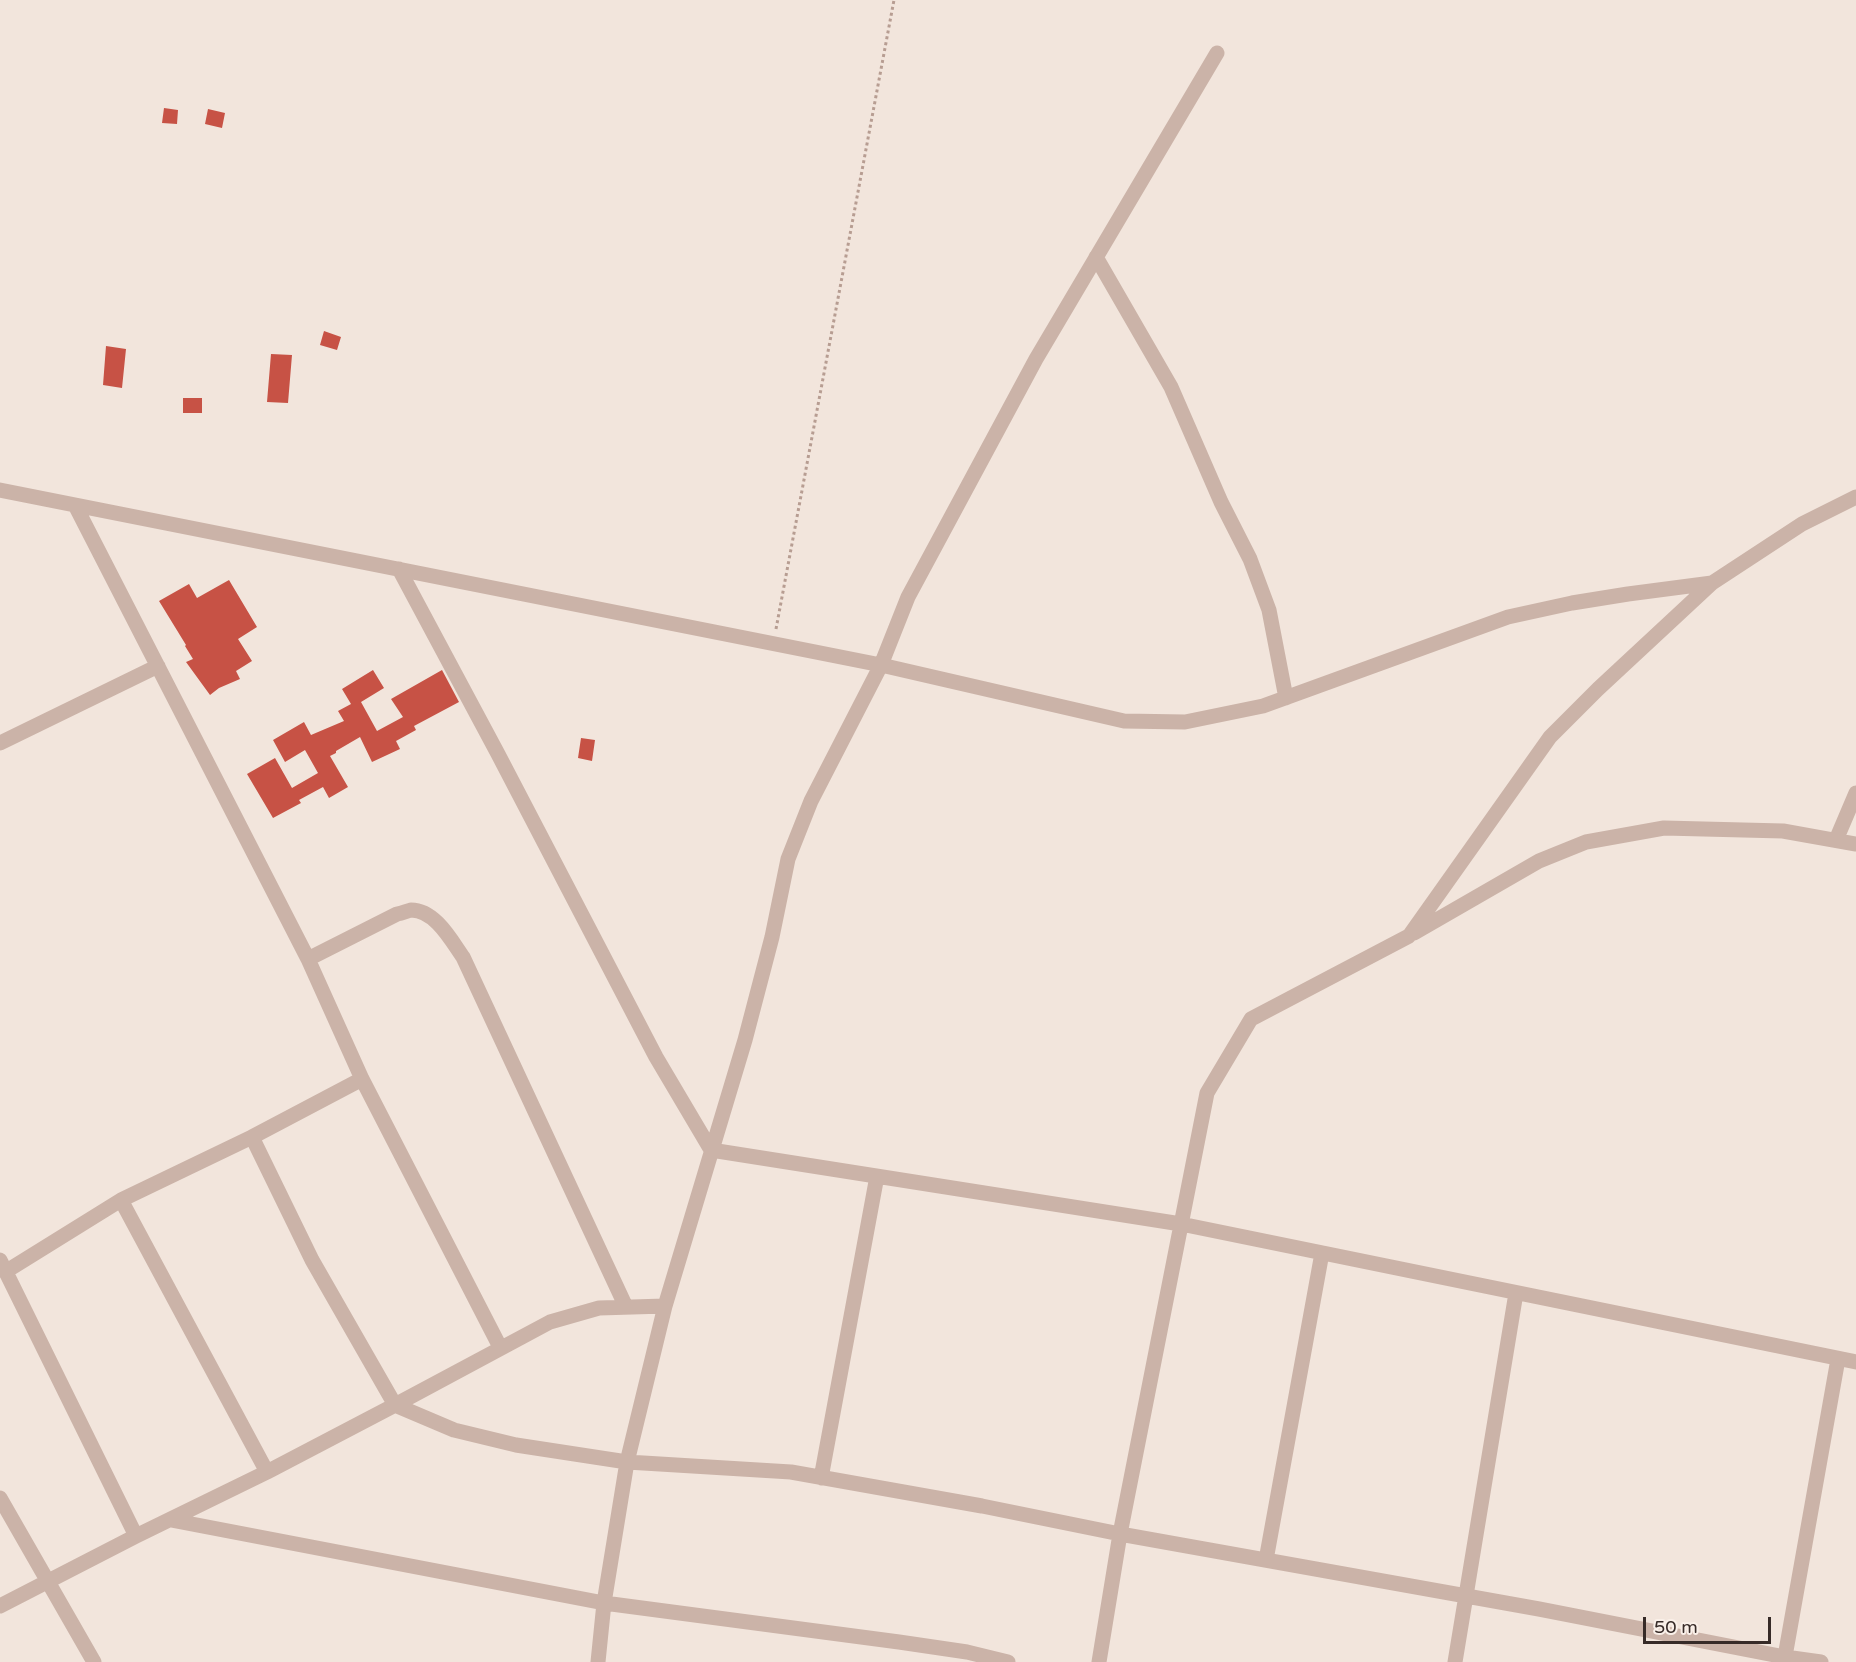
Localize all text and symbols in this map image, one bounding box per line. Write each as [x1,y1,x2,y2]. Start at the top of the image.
scale bar [1646,1605,1774,1643]
text: 50 m [1654,1616,1698,1638]

